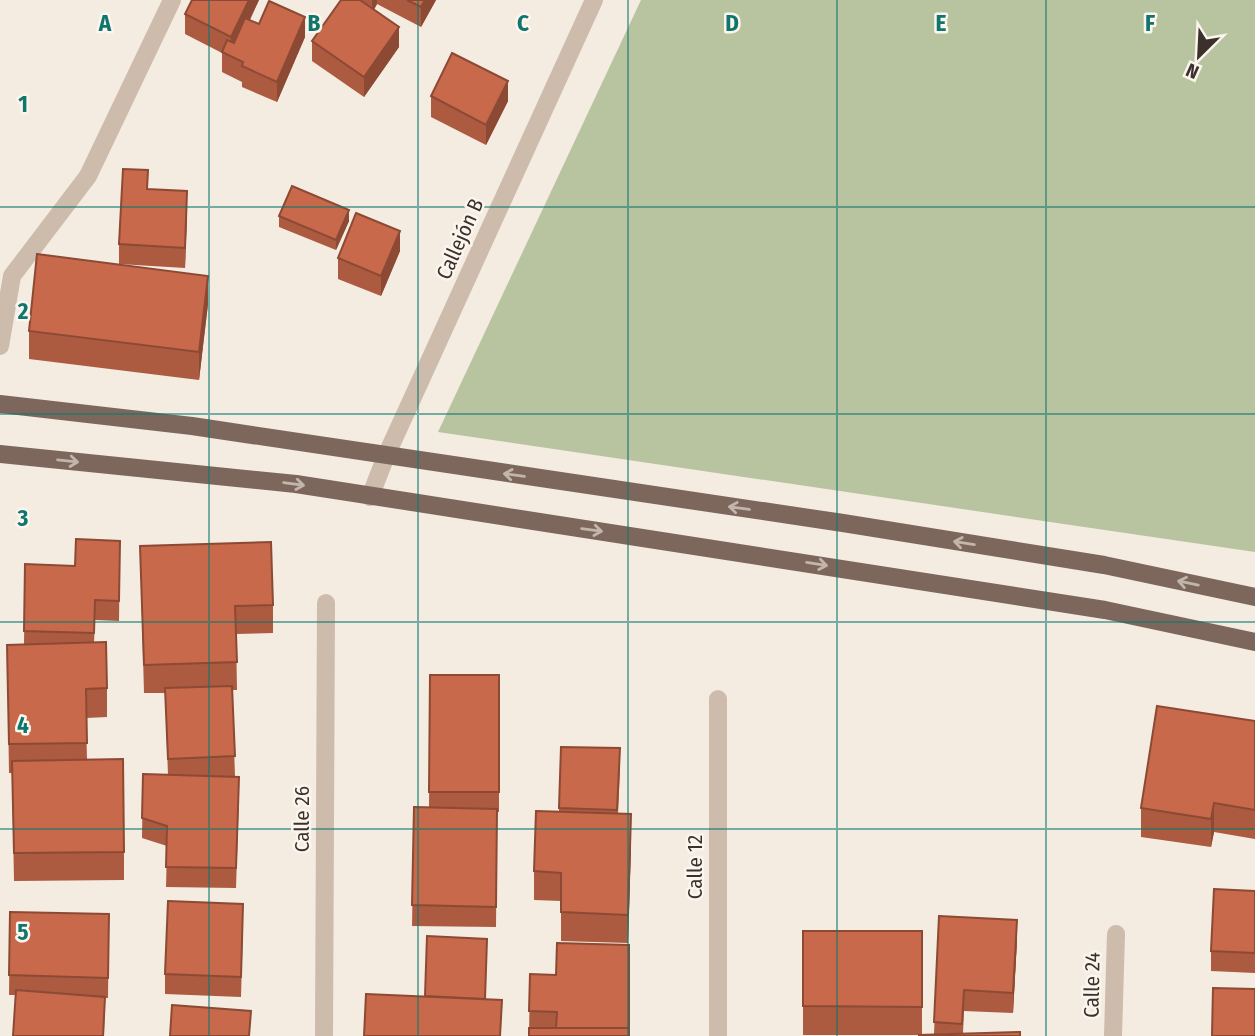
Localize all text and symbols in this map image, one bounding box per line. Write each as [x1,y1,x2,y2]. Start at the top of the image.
text: A [98,9,112,37]
text: B [308,9,321,37]
text: C [517,9,529,37]
text: D [725,9,739,37]
text: E [936,9,947,37]
text: F [1145,9,1155,37]
north arrow [1164,21,1234,91]
text: N [1182,58,1202,84]
text: 1 [18,90,28,118]
street label: Callejón B [431,195,489,283]
text: 2 [17,297,29,325]
one-way arrow [56,454,79,467]
one-way arrow [504,468,526,481]
one-way arrow [282,478,305,491]
one-way arrow [729,501,751,514]
text: 3 [17,504,29,532]
one-way arrow [580,524,602,537]
one-way arrow [953,536,976,549]
one-way arrow [805,558,827,571]
one-way arrow [1177,575,1200,589]
text: 4 [17,711,29,739]
street label: Calle 26 [289,786,315,852]
street label: Calle 12 [682,835,708,899]
text: 5 [17,918,29,946]
street label: Calle 24 [1078,952,1106,1018]

